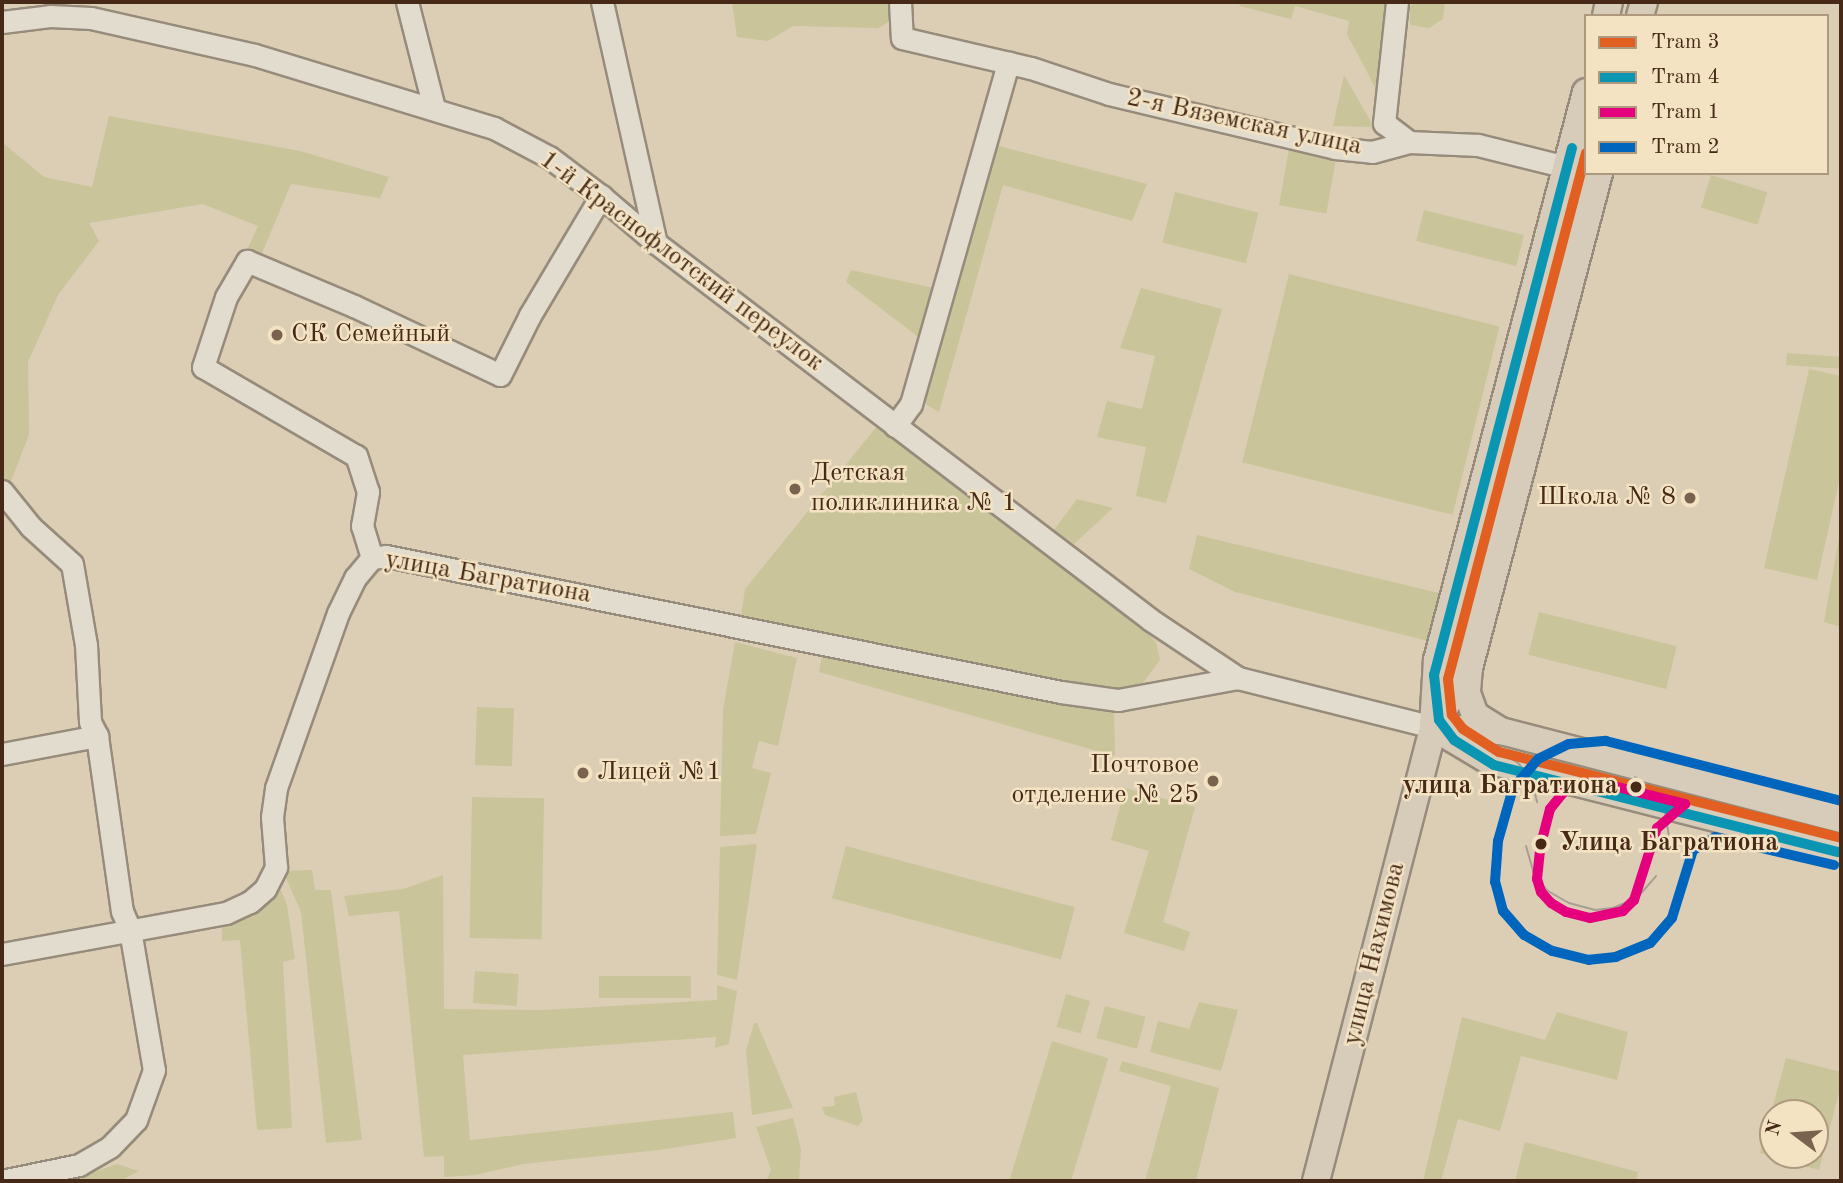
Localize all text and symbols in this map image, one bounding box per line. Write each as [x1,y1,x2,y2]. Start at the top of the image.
legend [1584,14,1829,175]
text: Tram 3 [1651,32,1720,53]
text: Tram 4 [1651,67,1720,88]
street label: 2-я Вяземская улица [1124,83,1364,163]
text: Tram 1 [1651,102,1720,123]
text: Tram 2 [1651,137,1720,158]
street label: 1-й Краснофлотский переулок [533,145,829,379]
place label: СК Семейный [291,319,450,351]
marker: СК Семейный [269,327,285,343]
place label: Детская поликлиника № 1 [811,458,1017,520]
marker: Детская поликлиника № 1 [785,479,805,499]
place label: Школа № 8 [1538,482,1676,514]
marker: Школа № 8 [1682,490,1698,506]
street label: улица Багратиона [382,544,594,612]
place label: Почтовое отделение № 25 [1011,750,1199,812]
place label: Лицей №1 [597,757,722,789]
marker: Лицей №1 [575,765,591,781]
place label: улица Багратиона [1403,771,1618,803]
marker: Почтовое отделение № 25 [1205,773,1221,789]
marker: улица Багратиона [1624,775,1648,799]
place label: Улица Багратиона [1559,828,1778,860]
marker: Улица Багратиона [1529,832,1553,856]
street label: улица Нахимова [1337,859,1413,1049]
north arrow [1759,1099,1829,1169]
text: N [1764,1119,1786,1138]

